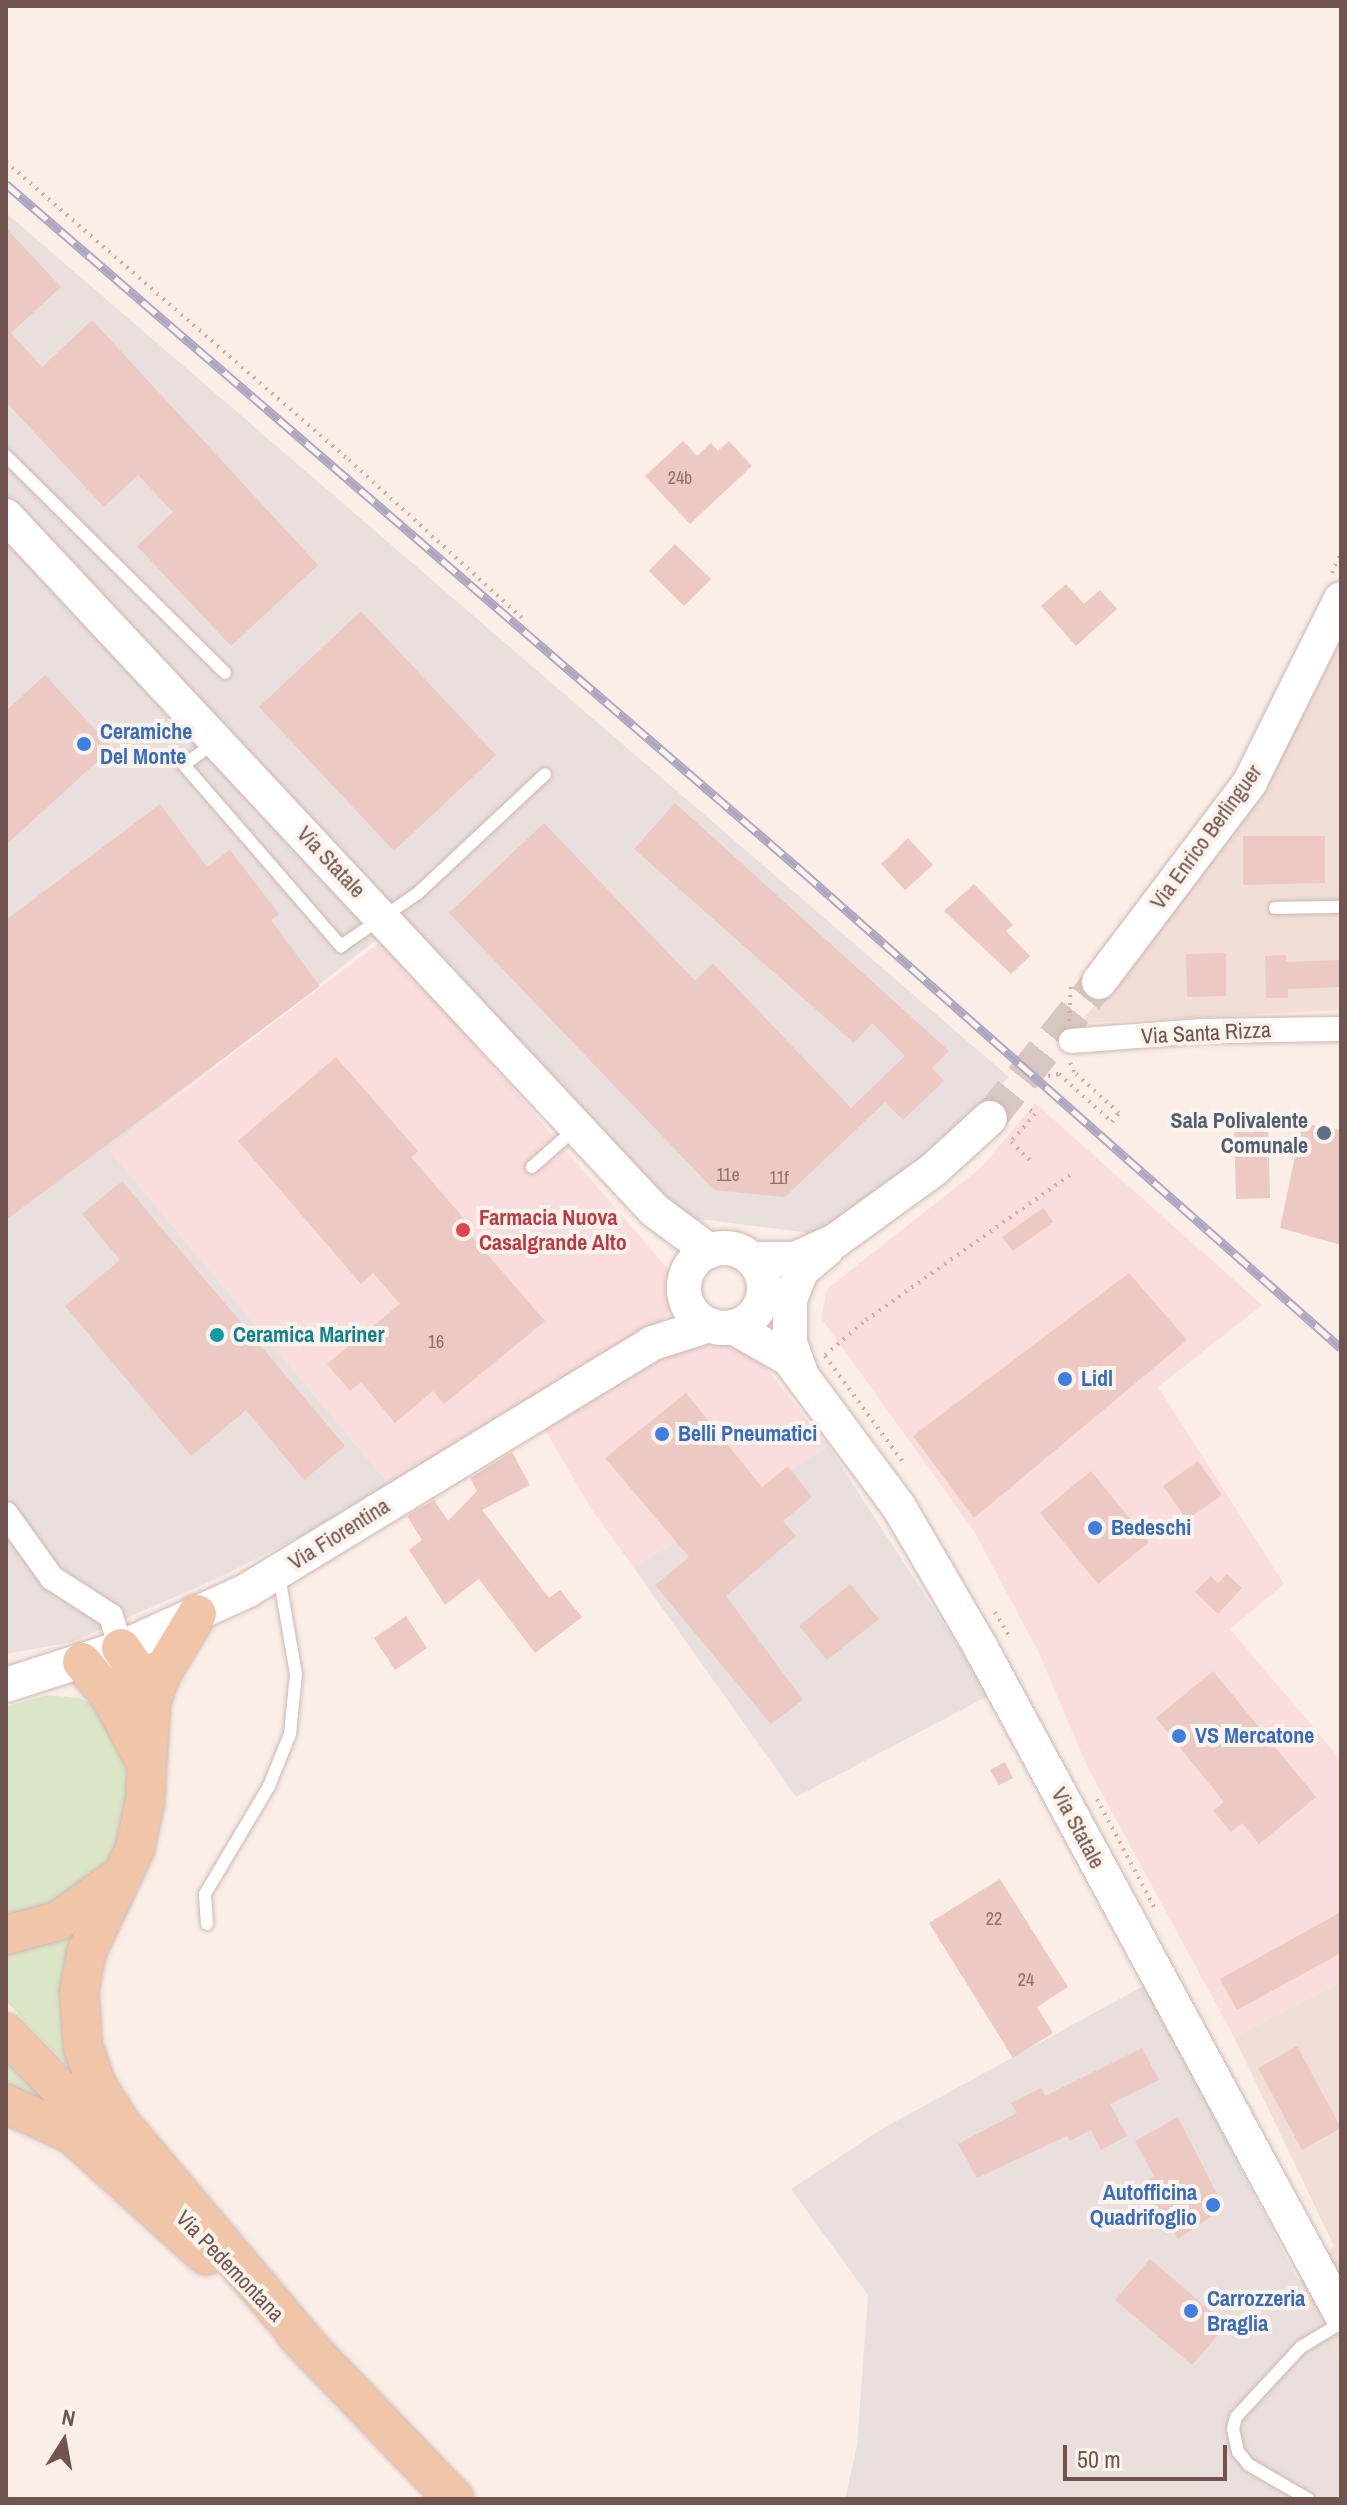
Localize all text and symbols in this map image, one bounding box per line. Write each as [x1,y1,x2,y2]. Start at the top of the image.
house number: 24b [668,467,692,489]
place label: Ceramiche Del Monte [100,718,192,770]
marker: Ceramiche Del Monte [75,735,93,753]
street label: Via Enrico Berlinguer [1145,760,1267,914]
street label: Via Statale [291,821,371,903]
street label: Via Santa Rizza [1140,1016,1272,1050]
place label: Sala Polivalente Comunale [1171,1107,1308,1158]
marker: Sala Polivalente Comunale [1315,1124,1333,1142]
house number: 11e [716,1164,740,1186]
house number: 11f [769,1167,789,1189]
place label: Farmacia Nuova Casalgrande Alto [479,1204,627,1256]
marker: Farmacia Nuova Casalgrande Alto [454,1221,472,1239]
place label: Ceramica Mariner [233,1322,384,1348]
marker: Ceramica Mariner [208,1326,226,1344]
house number: 16 [428,1331,444,1353]
place label: Lidl [1081,1366,1113,1392]
marker: Lidl [1056,1370,1074,1388]
place label: Belli Pneumatici [678,1421,817,1447]
marker: Belli Pneumatici [653,1425,671,1443]
street label: Via Fiorentina [284,1493,394,1575]
place label: Bedeschi [1111,1515,1191,1541]
marker: Bedeschi [1086,1519,1104,1537]
place label: VS Mercatone [1195,1723,1314,1749]
marker: VS Mercatone [1170,1727,1188,1745]
street label: Via Statale [1046,1783,1110,1873]
house number: 22 [986,1908,1002,1930]
house number: 24 [1018,1969,1034,1991]
place label: Autofficina Quadrifoglio [1090,2179,1197,2230]
marker: Autofficina Quadrifoglio [1204,2196,1222,2214]
street label: Via Pedemontana [170,2205,290,2327]
place label: Carrozzeria Braglia [1207,2285,1305,2336]
marker: Carrozzeria Braglia [1182,2302,1200,2320]
north arrow [24,2401,104,2481]
text: N [59,2401,78,2433]
scale bar [1067,2429,1231,2479]
text: 50 m [1077,2443,1121,2475]

